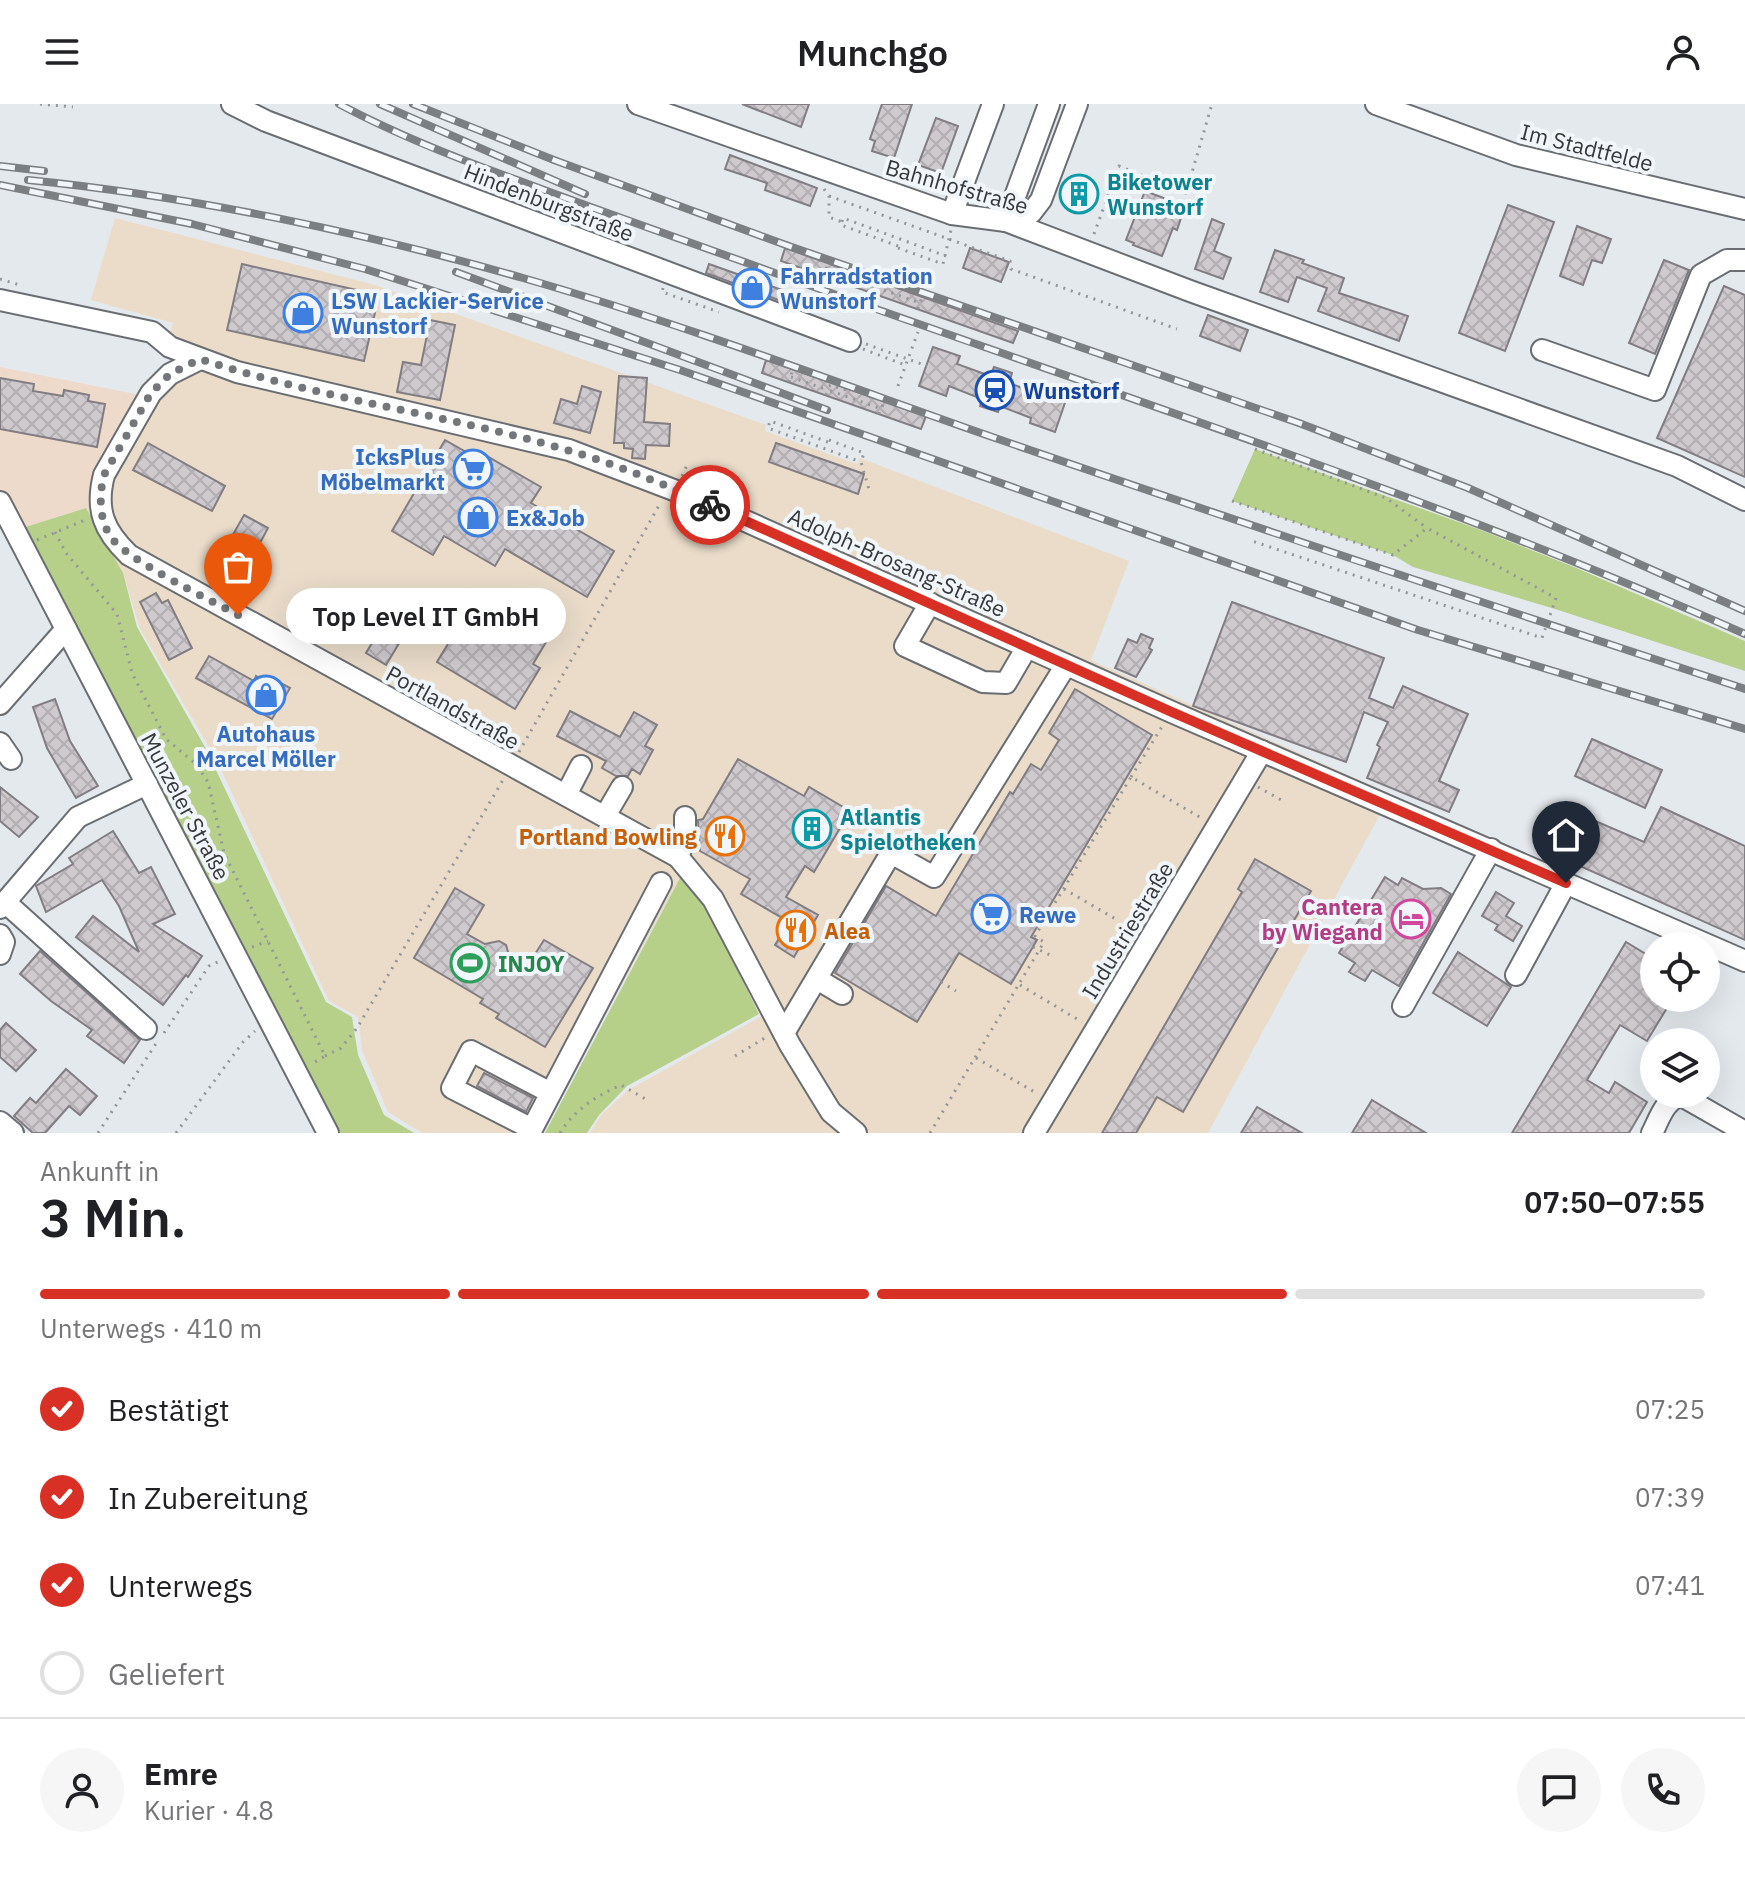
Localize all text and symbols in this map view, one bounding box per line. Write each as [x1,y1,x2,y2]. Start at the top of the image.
text: Munchgo [797,29,948,76]
icon: menu [40,30,84,74]
icon: person [1661,30,1705,74]
street label: Im Stadtfelde [1518,117,1656,177]
street label: Bahnhofstraße [882,152,1032,220]
street label: Hindenburgstraße [460,156,638,248]
place label: Biketower Wunstorf [1107,167,1213,221]
building icon: Biketower Wunstorf [1058,173,1100,215]
place label: Fahrradstation Wunstorf [780,261,933,315]
shop icon: Fahrradstation Wunstorf [731,267,773,309]
place label: LSW Lackier-Service Wunstorf [331,286,544,340]
shop icon: LSW Lackier-Service Wunstorf [282,292,324,334]
station icon: Wunstorf [974,369,1016,411]
place label: Wunstorf [1023,376,1119,405]
place label: IcksPlus Möbelmarkt [320,442,445,496]
supermarket icon: IcksPlus Möbelmarkt [452,448,494,490]
courier [670,465,750,545]
icon: bike [688,483,732,527]
shop icon: Ex&Job [457,496,499,538]
street label: Adolph-Brosang-Straße [784,501,1010,623]
place label: Ex&Job [506,503,585,532]
pin [204,533,272,615]
icon: bag [216,545,260,589]
callout: Top Level IT GmbH [286,587,566,643]
text: Top Level IT GmbH [313,599,540,633]
street label: Portlandstraße [381,658,525,756]
shop icon: Autohaus Marcel Möller [245,674,287,716]
place label: Autohaus Marcel Möller [196,719,336,773]
street label: Munzeler Straße [135,727,237,885]
pin [1532,801,1600,883]
place label: Atlantis Spielotheken [840,802,976,856]
building icon: Atlantis Spielotheken [791,808,833,850]
icon: home [1544,813,1588,857]
restaurant icon: Portland Bowling [704,815,746,857]
place label: Portland Bowling [519,822,698,851]
street label: Industriestraße [1075,856,1179,1004]
place label: Cantera by Wiegand [1262,892,1383,946]
supermarket icon: Rewe [970,893,1012,935]
hotel icon: Cantera by Wiegand [1390,898,1432,940]
place label: Rewe [1019,900,1076,929]
restaurant icon: Alea [775,909,817,951]
place label: Alea [824,916,871,945]
map controls [1640,932,1720,1108]
button: locate [1640,932,1720,1012]
sports icon: INJOY [449,942,491,984]
place label: INJOY [498,949,565,978]
button: layers [1640,1028,1720,1108]
text: Ankunft in [40,1154,159,1188]
text: 07:50–07:55 [1524,1182,1705,1221]
text: 3 Min. [40,1184,186,1251]
text: Unterwegs · 410 m [40,1311,262,1345]
icon: check [40,1387,84,1431]
text: Bestätigt [108,1390,229,1429]
text: 07:25 [1635,1392,1705,1426]
icon: check [40,1475,84,1519]
text: In Zubereitung [108,1478,308,1517]
text: 07:39 [1635,1480,1705,1514]
icon: check [40,1563,84,1607]
text: Unterwegs [108,1566,253,1605]
text: 07:41 [1635,1568,1705,1602]
text: Geliefert [108,1654,225,1693]
button: person [40,1748,124,1832]
button: chat [1517,1748,1601,1832]
button: phone [1621,1748,1705,1832]
text: Emre [144,1754,218,1793]
text: Kurier · 4.8 [144,1793,274,1827]

